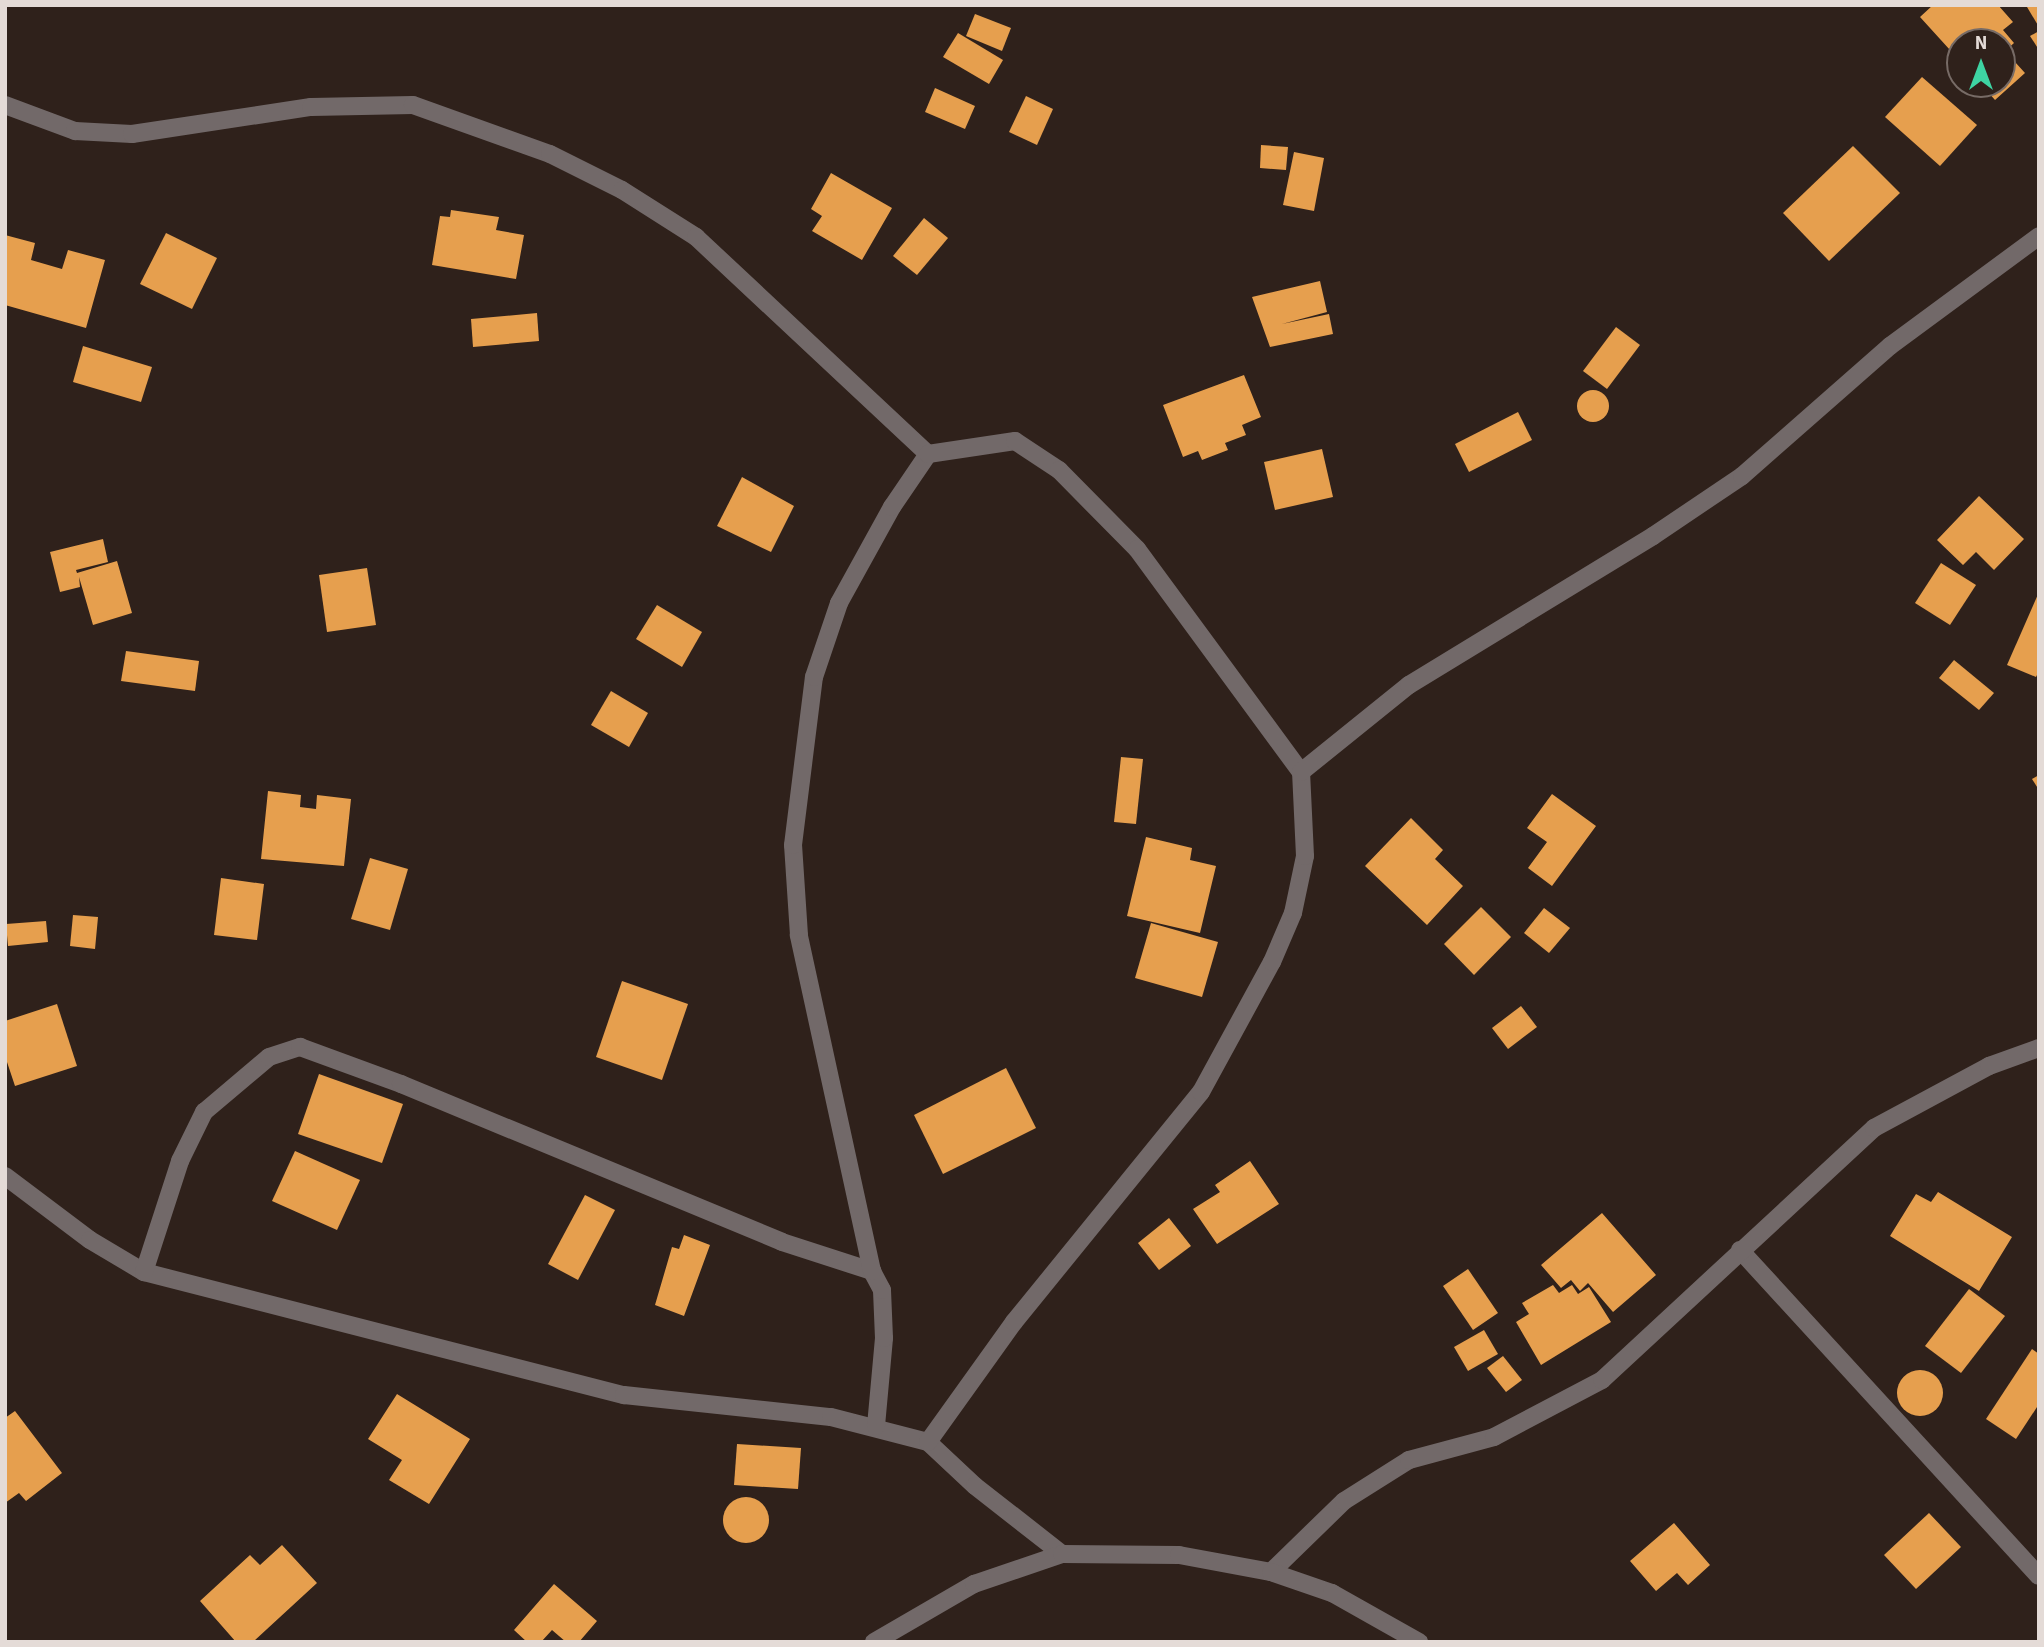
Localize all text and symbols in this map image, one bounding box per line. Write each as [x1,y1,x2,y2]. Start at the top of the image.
north arrow [1946,28,2016,98]
text: N [1975,30,1987,57]

